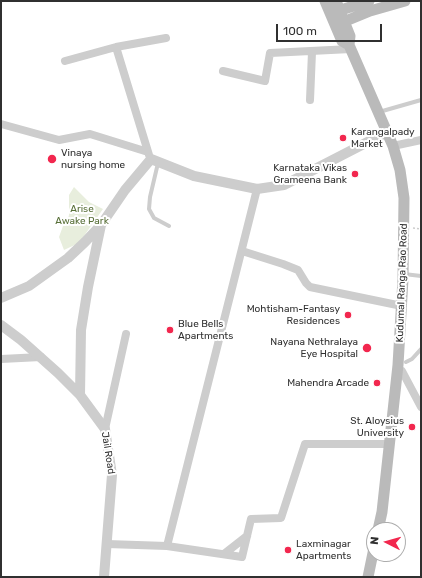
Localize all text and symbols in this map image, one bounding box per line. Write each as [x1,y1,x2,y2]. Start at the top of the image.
scale bar [278,16,384,42]
text: 100 m [283,24,317,38]
place label: Karangalpady Market [351,126,415,150]
marker: Karangalpady Market [338,133,348,143]
place label: Vinaya nursing home [61,147,125,170]
marker: Vinaya nursing home [46,153,58,165]
place label: Karnataka Vikas Grameena Bank [273,162,347,186]
marker: Karnataka Vikas Grameena Bank [350,169,360,179]
park label: Arise Awake Park [55,203,109,226]
street label: Kudumal Ranga Rao Road [394,223,410,343]
place label: Mohtisham-Fantasy Residences [247,303,340,326]
marker: Mohtisham-Fantasy Residences [343,310,353,320]
place label: Blue Bells Apartments [178,318,233,342]
marker: Blue Bells Apartments [165,325,175,335]
place label: Nayana Nethralaya Eye Hospital [270,336,358,360]
marker: Nayana Nethralaya Eye Hospital [361,342,373,354]
place label: Mahendra Arcade [287,377,369,389]
marker: Mahendra Arcade [372,378,382,388]
place label: St. Aloysius University [350,415,404,438]
marker: St. Aloysius University [407,422,417,432]
street label: Jail Road [99,431,117,475]
north arrow [366,522,406,562]
text: N [368,536,381,545]
place label: Laxminagar Apartments [296,538,351,562]
marker: Laxminagar Apartments [283,545,293,555]

